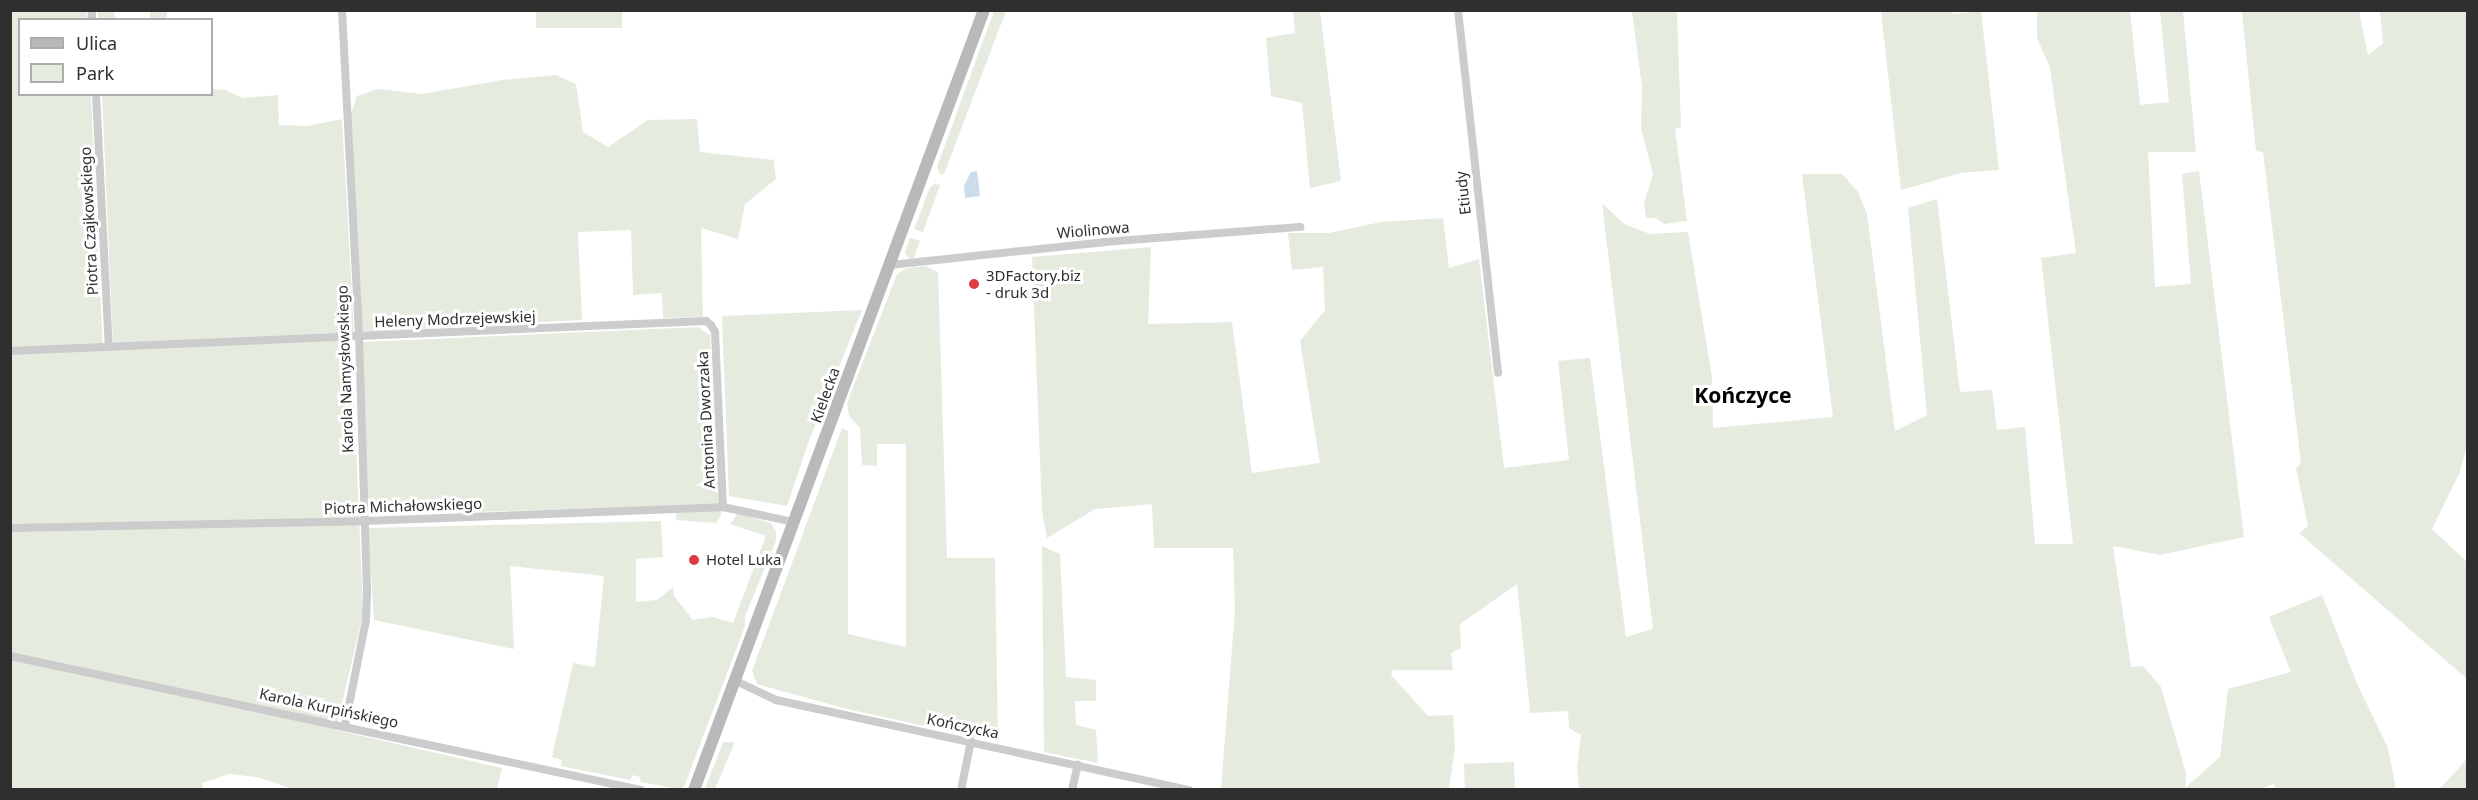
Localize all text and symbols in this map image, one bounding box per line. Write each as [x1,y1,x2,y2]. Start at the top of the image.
legend [18,18,213,96]
text: Ulica [76,31,117,55]
text: Park [76,61,114,85]
street label: Piotra Czajkowskiego [76,146,102,296]
street label: Etiudy [1452,170,1474,216]
street label: Wiolinowa [1056,218,1130,242]
place label: 3DFactory.biz - druk 3d [986,266,1081,301]
marker: 3DFactory.biz - druk 3d [967,277,981,291]
street label: Karola Namysłowskiego [333,285,357,453]
street label: Heleny Modrzejewskiej [374,307,536,331]
street label: Antonina Dworzaka [693,351,719,489]
street label: Kielecka [807,365,843,425]
district label: Kończyce [1694,382,1792,408]
street label: Piotra Michałowskiego [324,494,482,518]
place label: Hotel Luka [706,551,781,569]
marker: Hotel Luka [687,553,701,567]
street label: Karola Kurpińskiego [258,684,400,732]
street label: Kończycka [925,710,1001,742]

